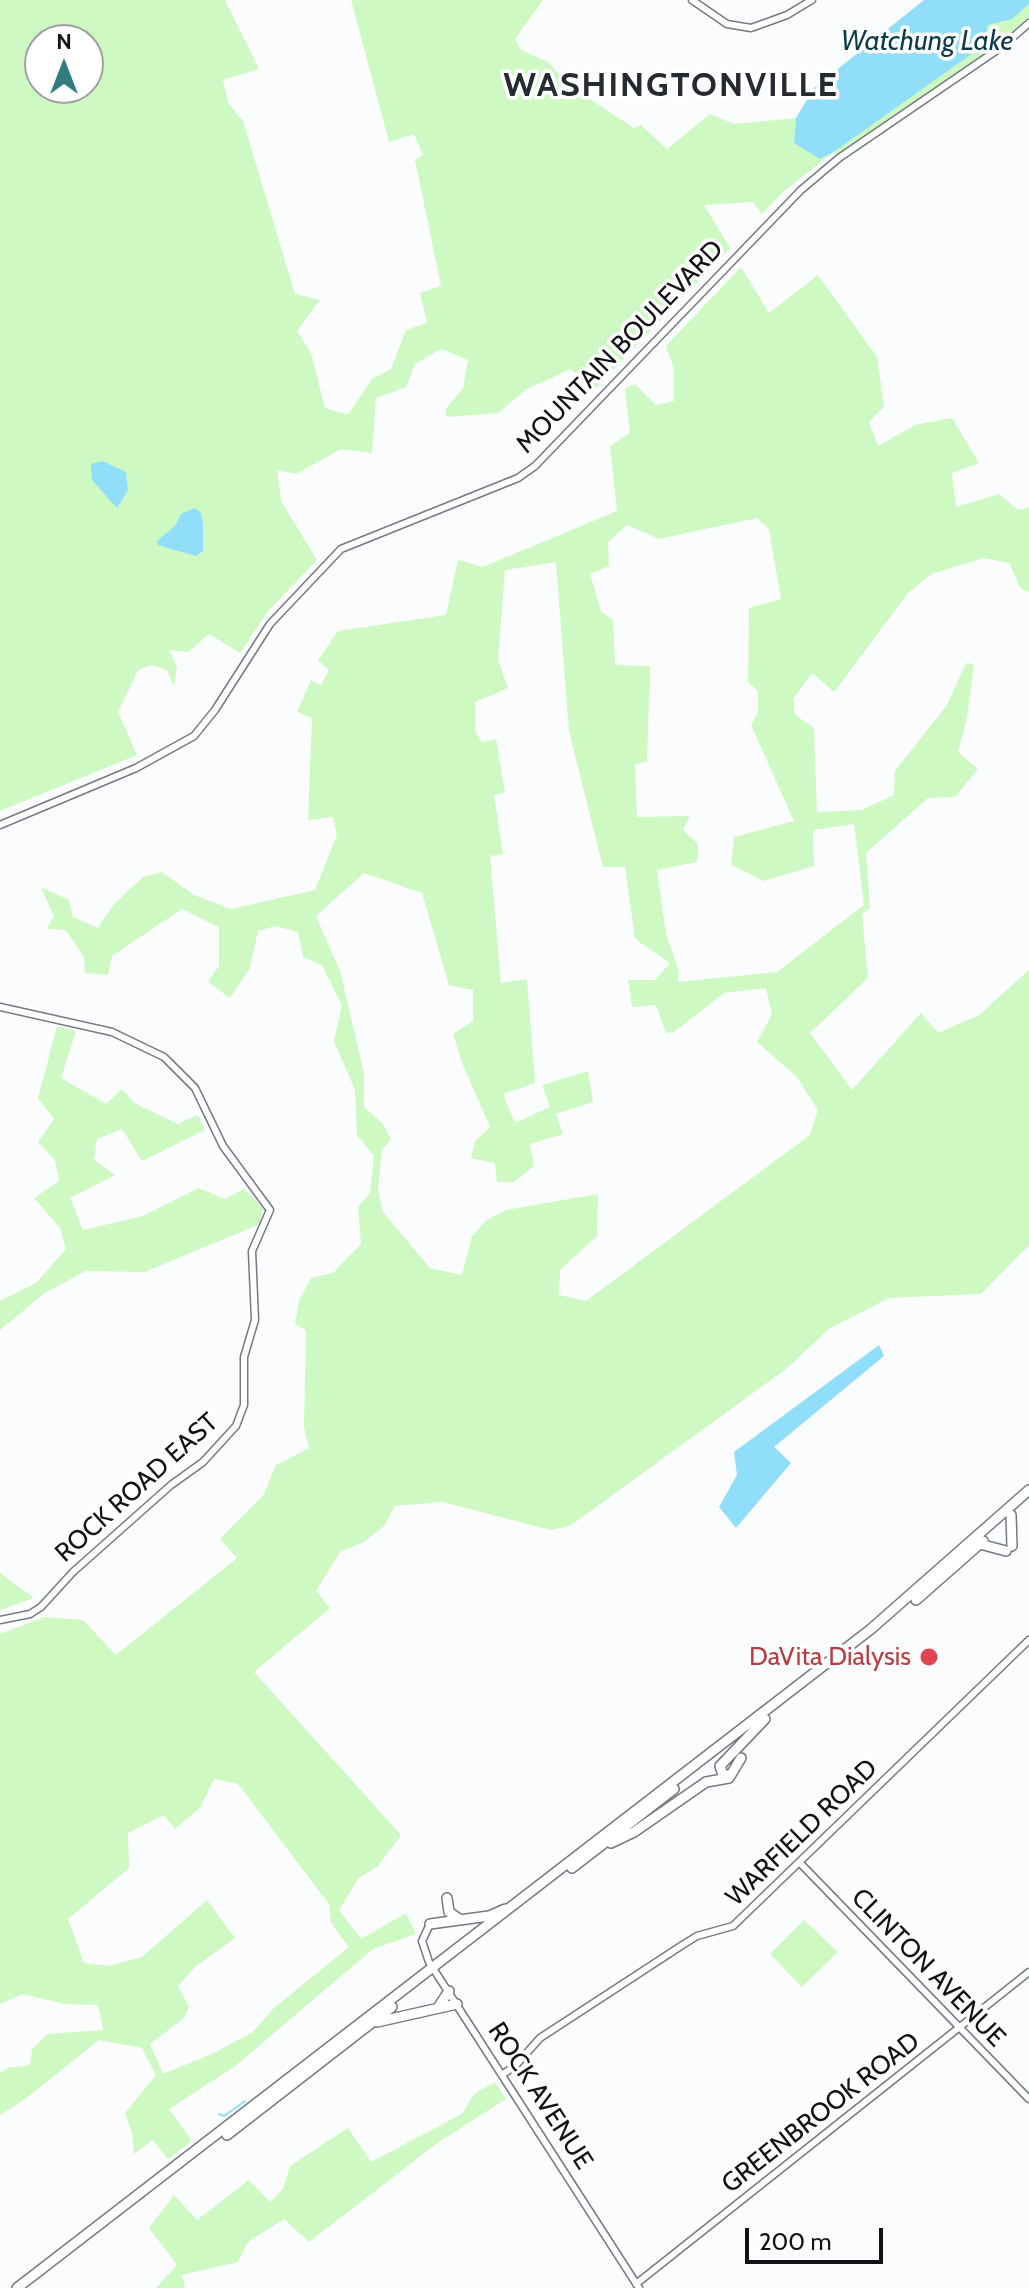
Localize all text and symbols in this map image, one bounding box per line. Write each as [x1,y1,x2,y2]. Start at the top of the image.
north arrow [24,24,104,104]
water label: Watchung Lake [841,25,1013,59]
text: N [56,28,72,55]
district label: WASHINGTONVILLE [503,66,839,106]
street label: MOUNTAIN BOULEVARD [510,234,730,460]
street label: ROCK ROAD EAST [49,1407,225,1569]
place label: DaVita Dialysis [749,1641,911,1673]
marker: DaVita Dialysis [918,1646,940,1668]
street label: WARFIELD ROAD [720,1753,884,1913]
street label: CLINTON AVENUE [845,1882,1011,2054]
street label: ROCK AVENUE [481,2017,599,2175]
street label: GREENBROOK ROAD [716,2026,926,2200]
scale bar [749,2212,887,2262]
text: 200 m [759,2227,832,2256]

